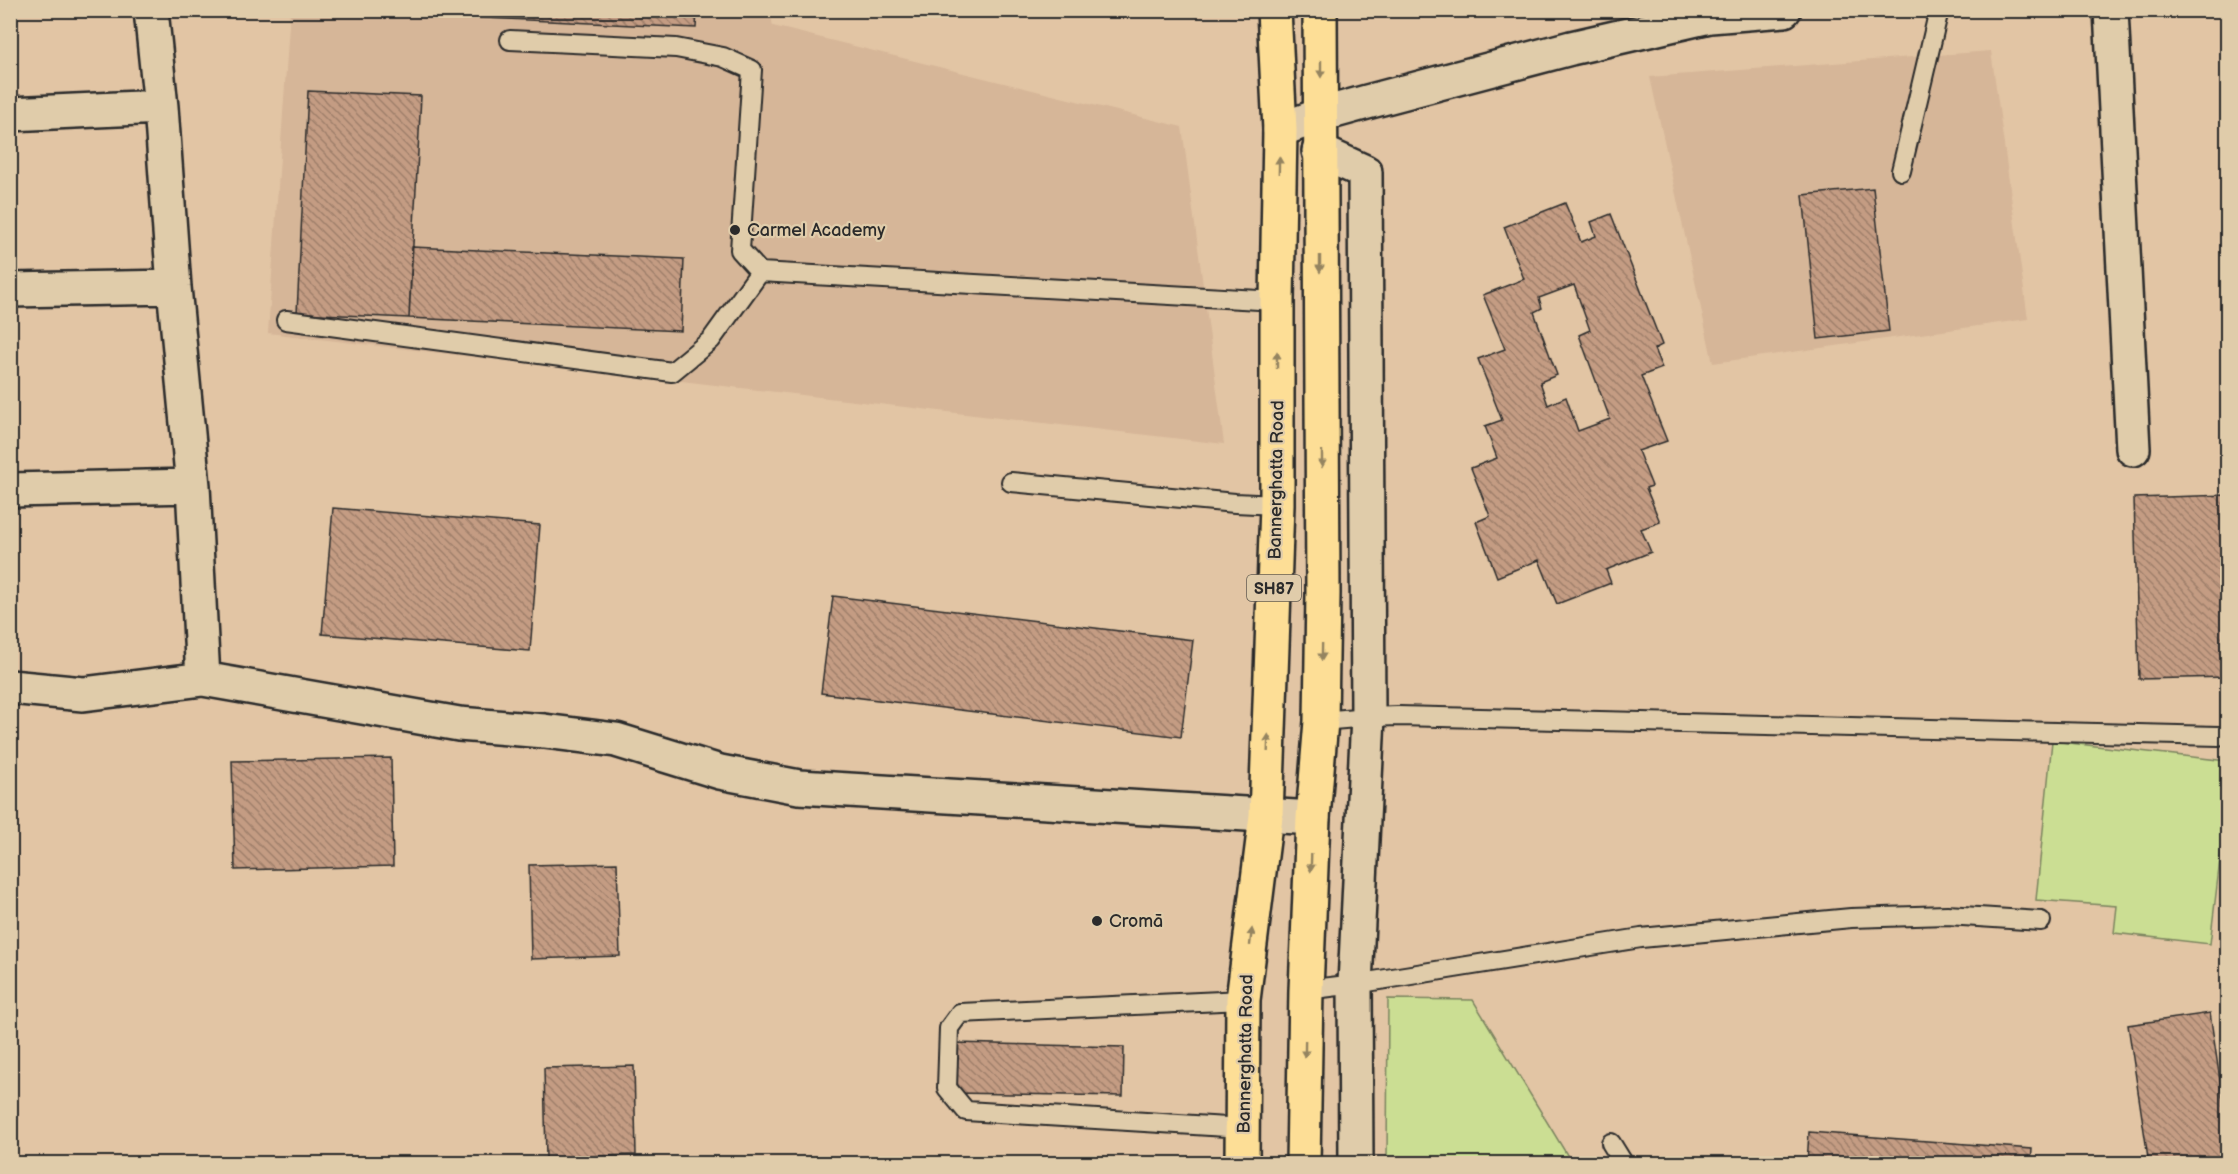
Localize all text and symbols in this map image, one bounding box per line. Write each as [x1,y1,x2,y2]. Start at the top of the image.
one-way arrow [1316,59,1325,78]
one-way arrow [1274,155,1284,174]
place label: Carmel Academy [747,220,886,241]
marker: Carmel Academy [728,223,742,237]
one-way arrow [1315,254,1325,273]
one-way arrow [1272,350,1282,369]
street label: Bannerghatta Road [1265,400,1288,560]
one-way arrow [1317,449,1327,468]
road number: SH87 [1247,575,1301,601]
one-way arrow [1317,642,1327,661]
one-way arrow [1264,734,1273,753]
one-way arrow [1307,854,1316,873]
place label: Cromā [1109,911,1163,932]
marker: Cromā [1090,914,1104,928]
one-way arrow [1246,928,1255,947]
street label: Bannerghatta Road [1234,974,1257,1134]
one-way arrow [1300,1039,1310,1058]

